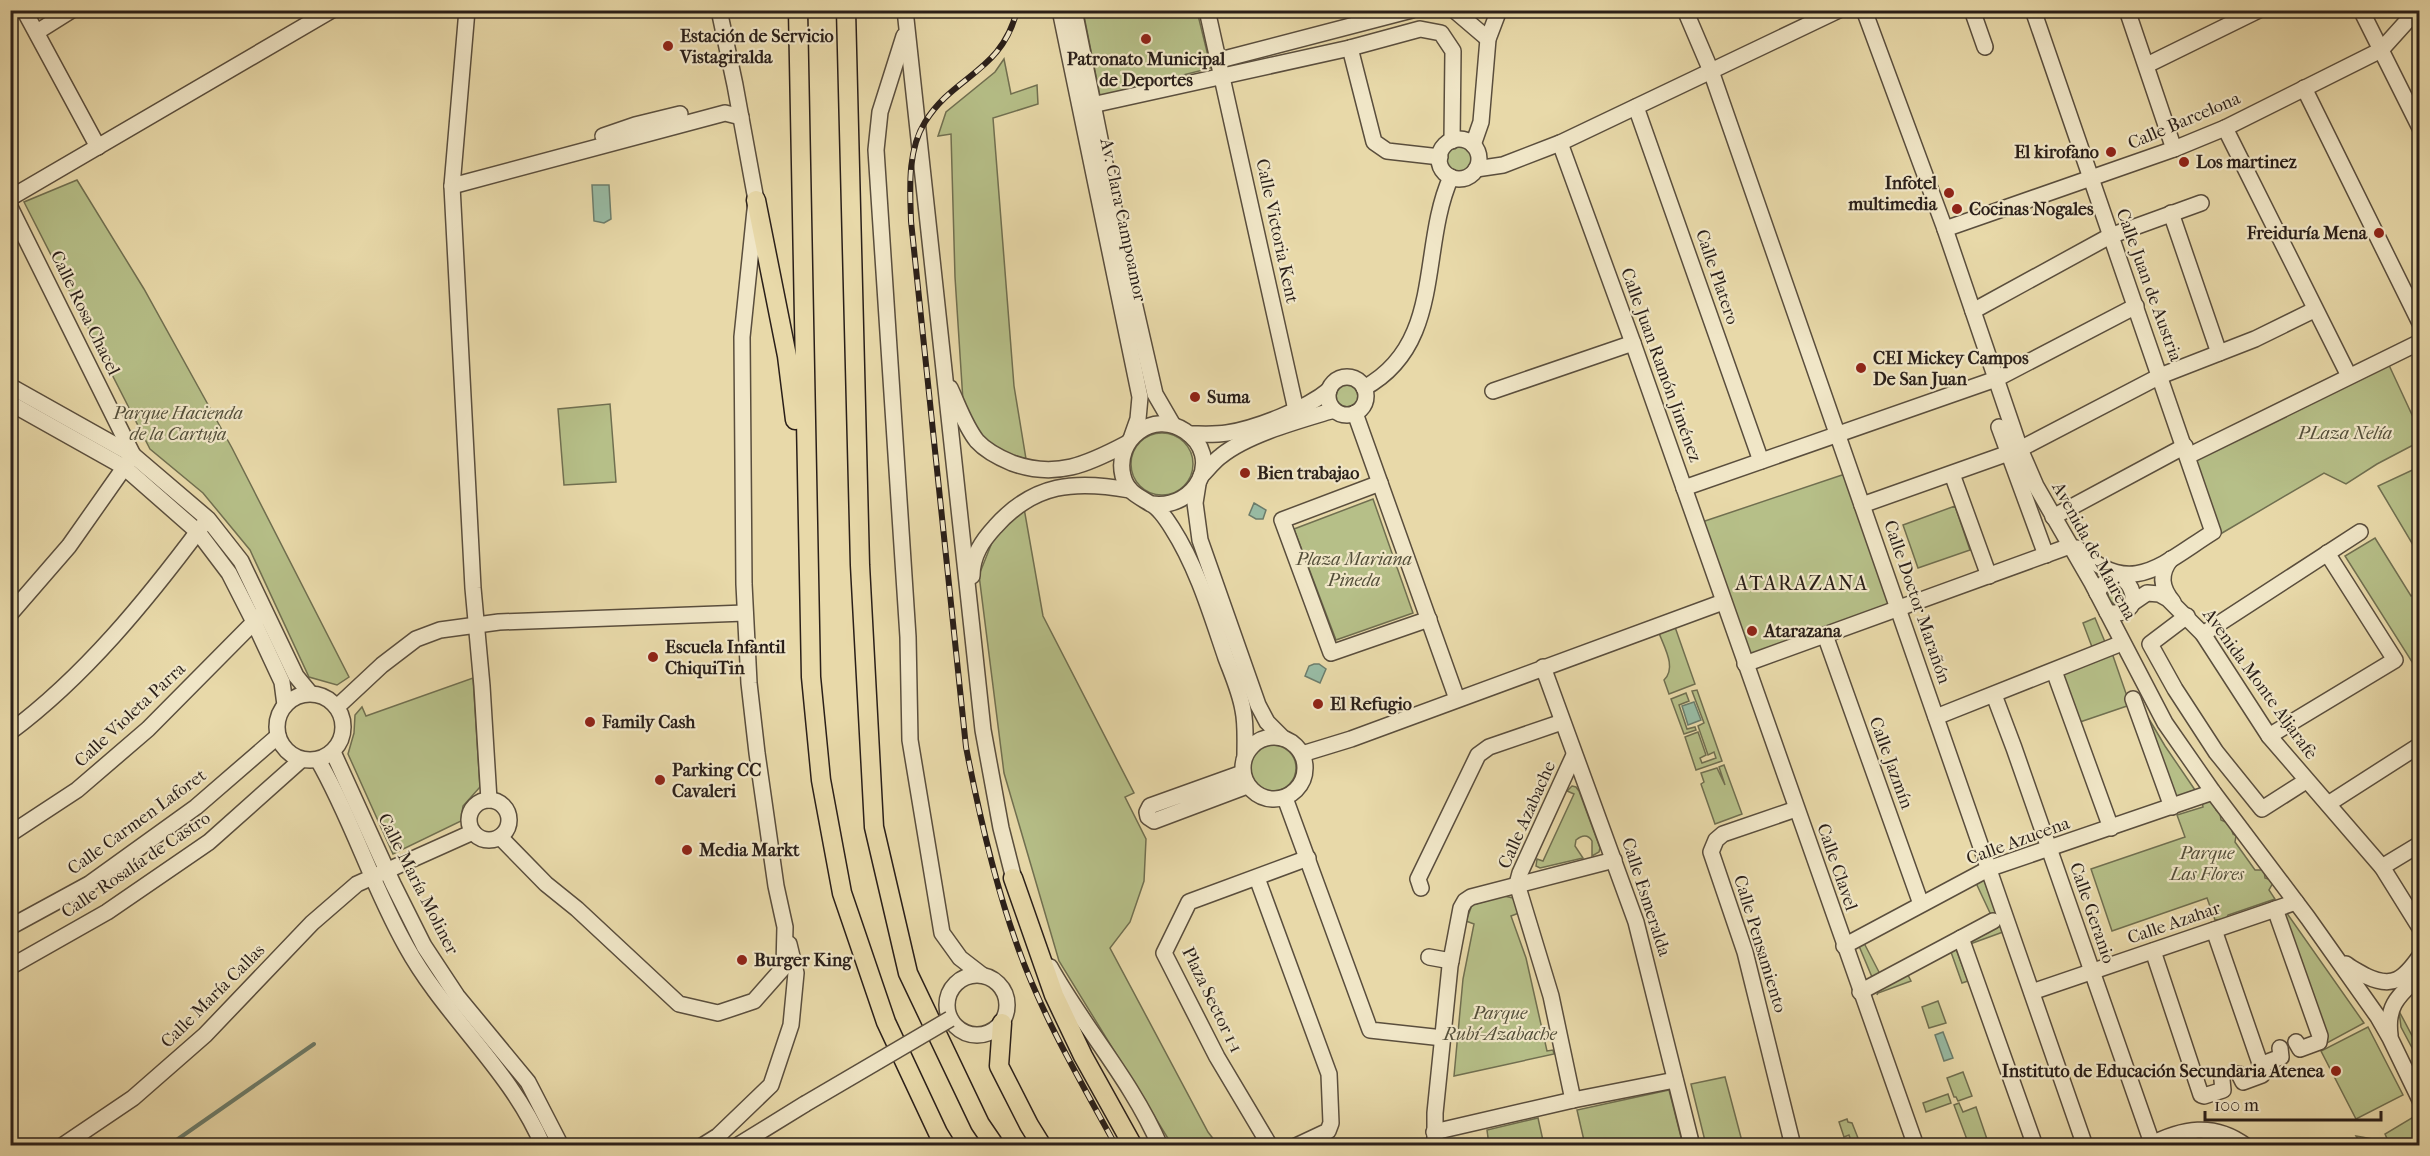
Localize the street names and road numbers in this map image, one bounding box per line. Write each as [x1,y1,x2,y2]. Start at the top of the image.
street label: Calle Barcelona [2125,88,2244,154]
street label: Av. Clara Campoamor [1095,135,1151,304]
street label: Calle Victoria Kent [1251,157,1303,306]
street label: Calle Juan de Austria [2112,206,2187,365]
street label: Calle Platero [1691,227,1743,327]
street label: Calle Rosa Chacel [46,247,124,379]
street label: Calle Juan Ramón Jiménez [1616,265,1706,465]
street label: Avenida de Mairena [2047,478,2141,624]
street label: Calle Doctor Marañón [1879,518,1955,687]
street label: Avenida Monte Aljarafe [2198,604,2322,764]
street label: Calle Violeta Parra [70,658,190,772]
street label: Calle Jazmín [1865,714,1918,812]
street label: Calle Azabache [1494,758,1560,872]
street label: Calle Carmen Laforet [64,764,211,879]
street label: Calle Rosalía de Castro [58,807,214,923]
street label: Calle María Moliner [373,810,463,958]
street label: Calle Azucena [1963,812,2073,869]
street label: Calle Clavel [1812,821,1862,913]
street label: Calle Esmeralda [1617,835,1675,960]
street label: Calle Geranio [2065,860,2119,966]
street label: Calle Pensamiento [1729,873,1791,1015]
street label: Calle Azahar [2125,897,2224,949]
street label: Calle María Callas [157,939,270,1052]
street label: Plaza Sector 1-1 [1177,944,1247,1056]

